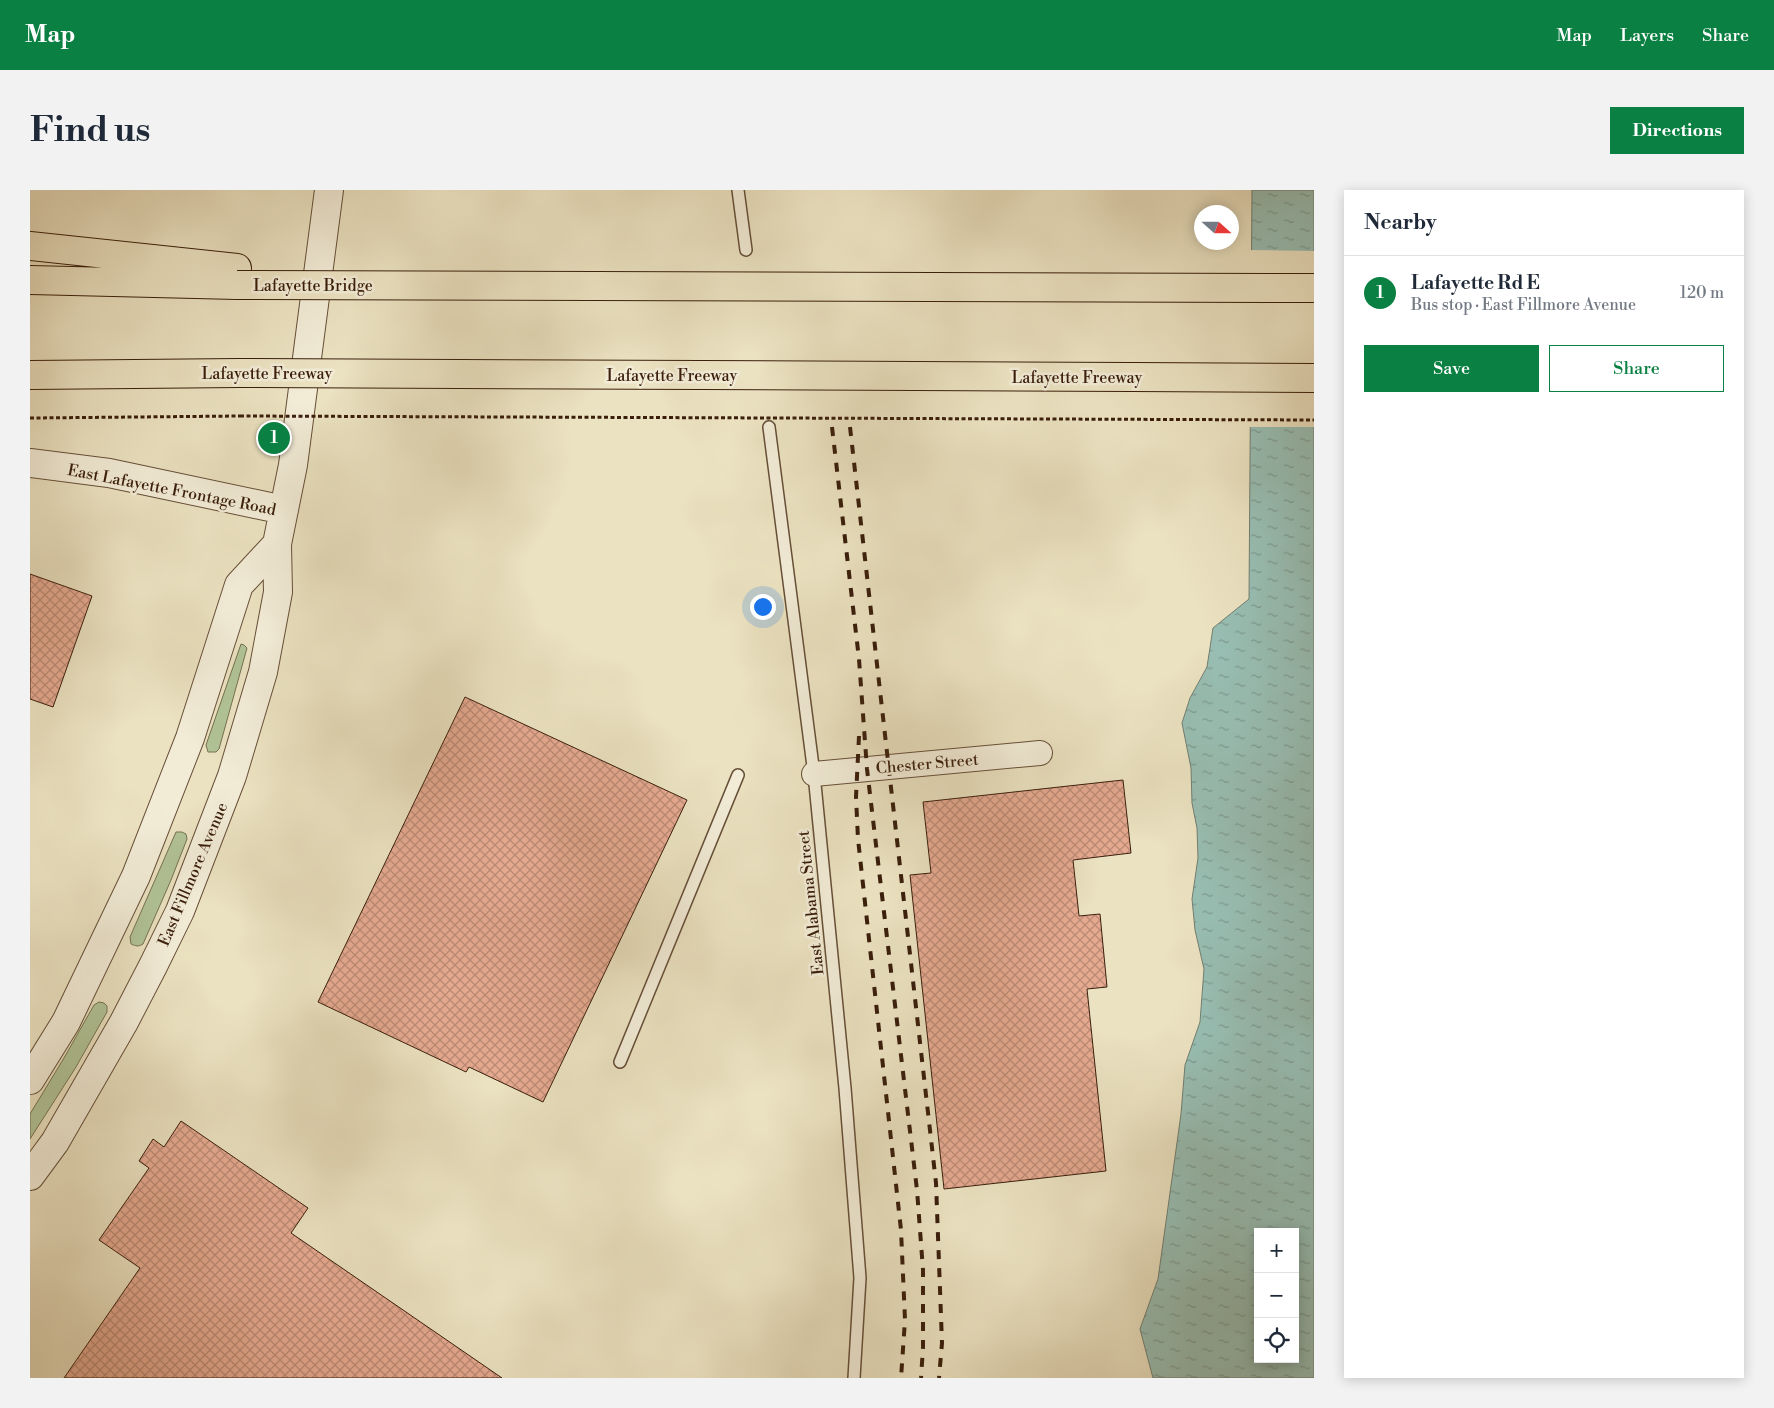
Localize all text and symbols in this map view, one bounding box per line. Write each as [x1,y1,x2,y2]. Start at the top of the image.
text: Map [25,20,75,50]
text: Map [1557,24,1592,47]
text: Layers [1620,24,1674,47]
text: Share [1702,24,1749,47]
button: Directions [1610,107,1744,154]
text: Find us [30,109,150,152]
north arrow [1194,205,1239,250]
text: Nearby [1364,210,1437,236]
text: Lafayette Rd E [1411,271,1540,295]
street label: Lafayette Bridge [253,276,373,296]
text: 1 [1376,283,1384,303]
text: 120 m [1680,283,1724,303]
text: Bus stop · East Fillmore Avenue [1411,295,1636,315]
button: Save [1364,345,1539,392]
button: Share [1549,345,1724,392]
street label: Lafayette Freeway [202,364,333,384]
street label: Lafayette Freeway [607,366,738,386]
street label: Lafayette Freeway [1012,368,1143,388]
pin: 1 [258,419,290,457]
street label: East Lafayette Frontage Road [66,460,278,520]
your location [750,594,776,620]
street label: Chester Street [875,750,980,778]
street label: East Fillmore Avenue [154,799,232,949]
street label: East Alabama Street [793,829,829,976]
map controls [1254,1228,1299,1363]
button: + [1254,1228,1299,1273]
button: − [1254,1273,1299,1318]
button: locate [1254,1318,1299,1363]

